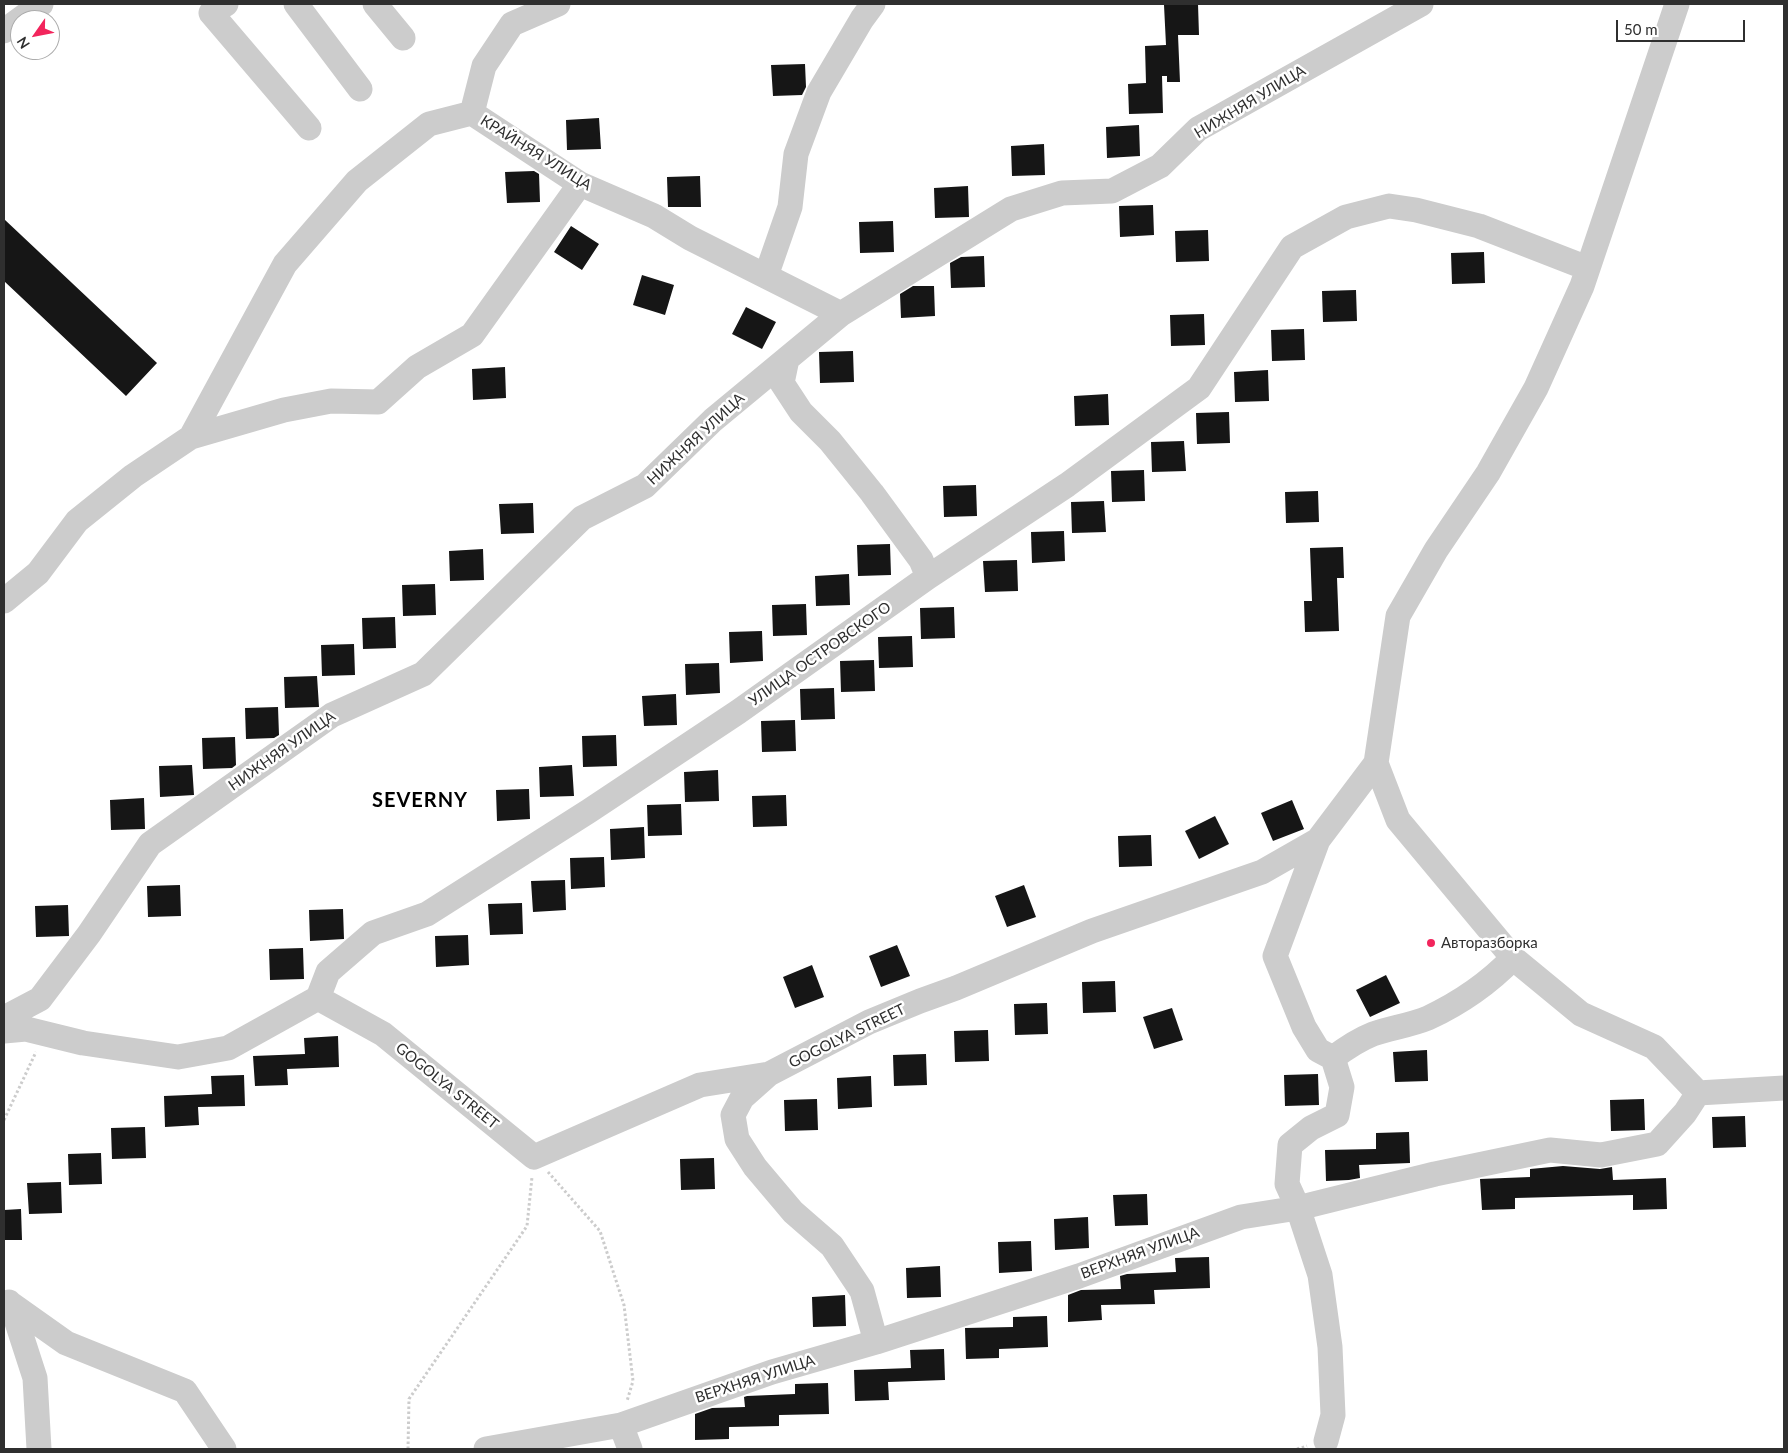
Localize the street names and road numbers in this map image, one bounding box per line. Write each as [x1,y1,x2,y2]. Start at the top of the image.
street label: НИЖНЯЯ УЛИЦА [1191,62,1309,142]
street label: КРАЙНЯЯ УЛИЦА [477,111,595,195]
street label: НИЖНЯЯ УЛИЦА [644,389,748,489]
street label: УЛИЦА ОСТРОВСКОГО [746,598,894,710]
street label: НИЖНЯЯ УЛИЦА [225,707,339,795]
street label: GOGOLYA STREET [786,1000,908,1072]
street label: GOGOLYA STREET [392,1039,502,1133]
street label: ВЕРХНЯЯ УЛИЦА [1078,1223,1202,1283]
street label: ВЕРХНЯЯ УЛИЦА [693,1351,817,1407]

